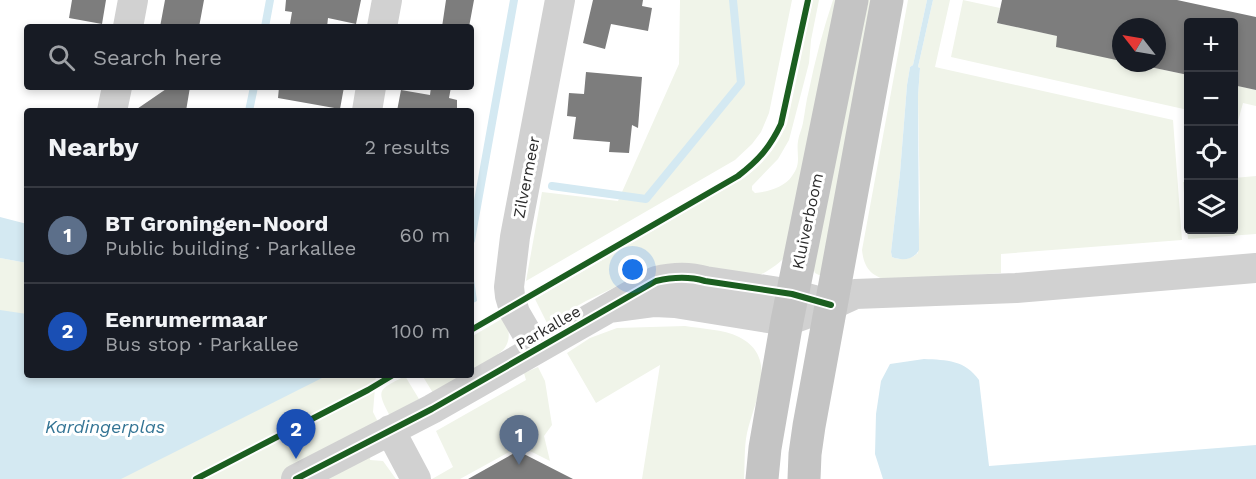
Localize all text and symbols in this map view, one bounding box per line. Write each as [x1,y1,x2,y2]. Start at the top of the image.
north arrow [1112,18,1166,72]
map controls [1184,18,1238,234]
button: + [1184,18,1238,72]
search box [24,24,474,90]
icon: search [45,41,78,74]
text: Search here [93,45,222,70]
button: − [1184,72,1238,126]
button: locate [1184,126,1238,180]
text: Nearby [48,132,139,162]
street label: Zilvermeer [509,134,544,220]
text: 2 results [365,135,450,159]
street label: Kluiverboom [788,171,827,271]
button: layers [1184,180,1238,234]
text: BT Groningen-Noord [105,211,328,236]
text: 1 [63,223,72,247]
text: 60 m [400,223,450,247]
text: Public building · Parkallee [105,236,356,260]
your location [618,255,647,284]
street label: Parkallee [513,301,584,354]
text: Eenrumermaar [105,307,267,332]
text: 2 [62,319,73,343]
text: 100 m [391,319,450,343]
text: Bus stop · Parkallee [105,332,299,356]
pin: 2 [276,410,316,459]
water label: Kardingerplas [45,416,165,437]
pin: 1 [500,416,538,465]

